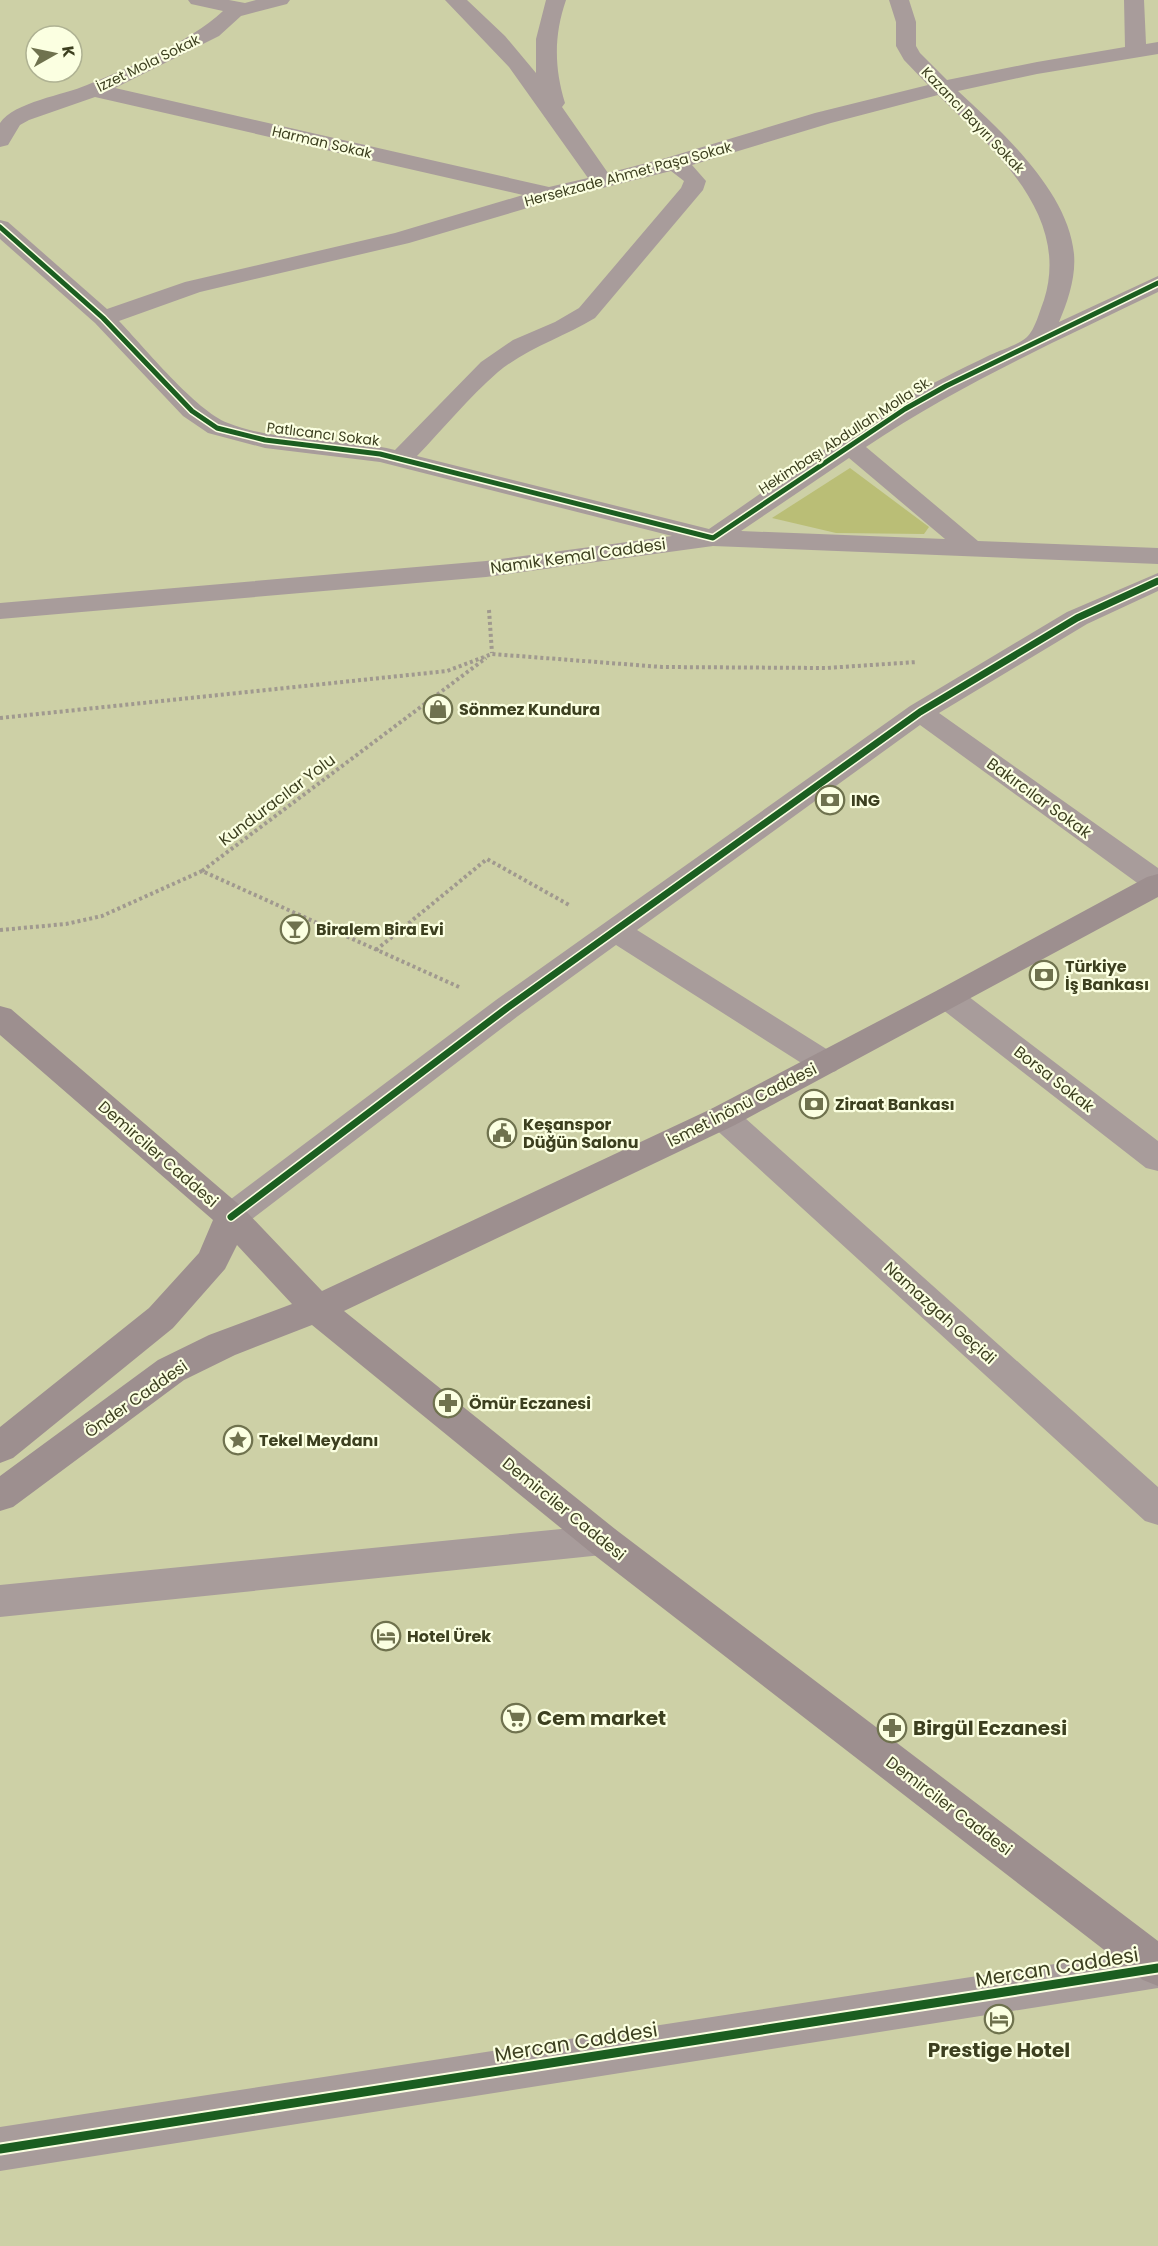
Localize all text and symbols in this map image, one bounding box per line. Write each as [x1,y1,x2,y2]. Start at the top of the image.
north arrow [24,24,84,84]
street label: İzzet Mola Sokak [93,29,204,97]
text: K [56,44,81,59]
street label: Kazancı Bayırı Sokak [917,62,1030,178]
street label: Harman Sokak [270,121,375,163]
street label: Hersekzade Ahmet Paşa Sokak [522,136,735,211]
street label: Hekimbaşı Abdullah Molla Sk. [755,371,935,499]
street label: Patlıcancı Sokak [266,417,381,451]
street label: Namık Kemal Caddesi [489,532,667,580]
shop icon: Sönmez Kundura [422,693,454,725]
place label: Sönmez Kundura [459,698,600,721]
street label: Kunduracılar Yolu [214,749,340,851]
street label: Bakırcılar Sokak [982,752,1097,844]
bank icon: ING [814,784,846,816]
place label: ING [851,789,880,812]
bar icon: Biralem Bira Evi [279,913,311,945]
place label: Biralem Bira Evi [316,918,444,941]
place label: Türkiye İş Bankası [1065,955,1149,996]
bank icon: Türkiye İş Bankası [1028,959,1060,991]
street label: Borsa Sokak [1009,1040,1100,1118]
street label: İsmet İnönü Caddesi [663,1057,821,1153]
bank icon: Ziraat Bankası [798,1088,830,1120]
place label: Ziraat Bankası [835,1093,955,1116]
street label: Demirciler Caddesi [93,1095,223,1213]
place label: Keşanspor Düğün Salonu [523,1113,638,1154]
public building icon: Keşanspor Düğün Salonu [486,1117,518,1149]
street label: Namazgah Geçidi [879,1256,1001,1370]
street label: Önder Caddesi [80,1355,192,1443]
pharmacy icon: Ömür Eczanesi [432,1387,464,1419]
place label: Ömür Eczanesi [469,1392,591,1415]
place icon: Tekel Meydanı [222,1424,254,1456]
place label: Tekel Meydanı [259,1429,378,1452]
street label: Demirciler Caddesi [498,1452,630,1566]
hotel icon: Hotel Ürek [370,1620,402,1652]
place label: Hotel Ürek [407,1625,491,1648]
supermarket icon: Cem market [500,1702,532,1734]
place label: Cem market [537,1704,666,1732]
pharmacy icon: Birgül Eczanesi [876,1712,908,1744]
place label: Birgül Eczanesi [913,1714,1067,1742]
street label: Demirciler Caddesi [881,1751,1017,1861]
street label: Mercan Caddesi [974,1940,1140,1994]
hotel icon: Prestige Hotel [983,2003,1015,2035]
street label: Mercan Caddesi [493,2015,659,2069]
place label: Prestige Hotel [928,2036,1070,2064]

